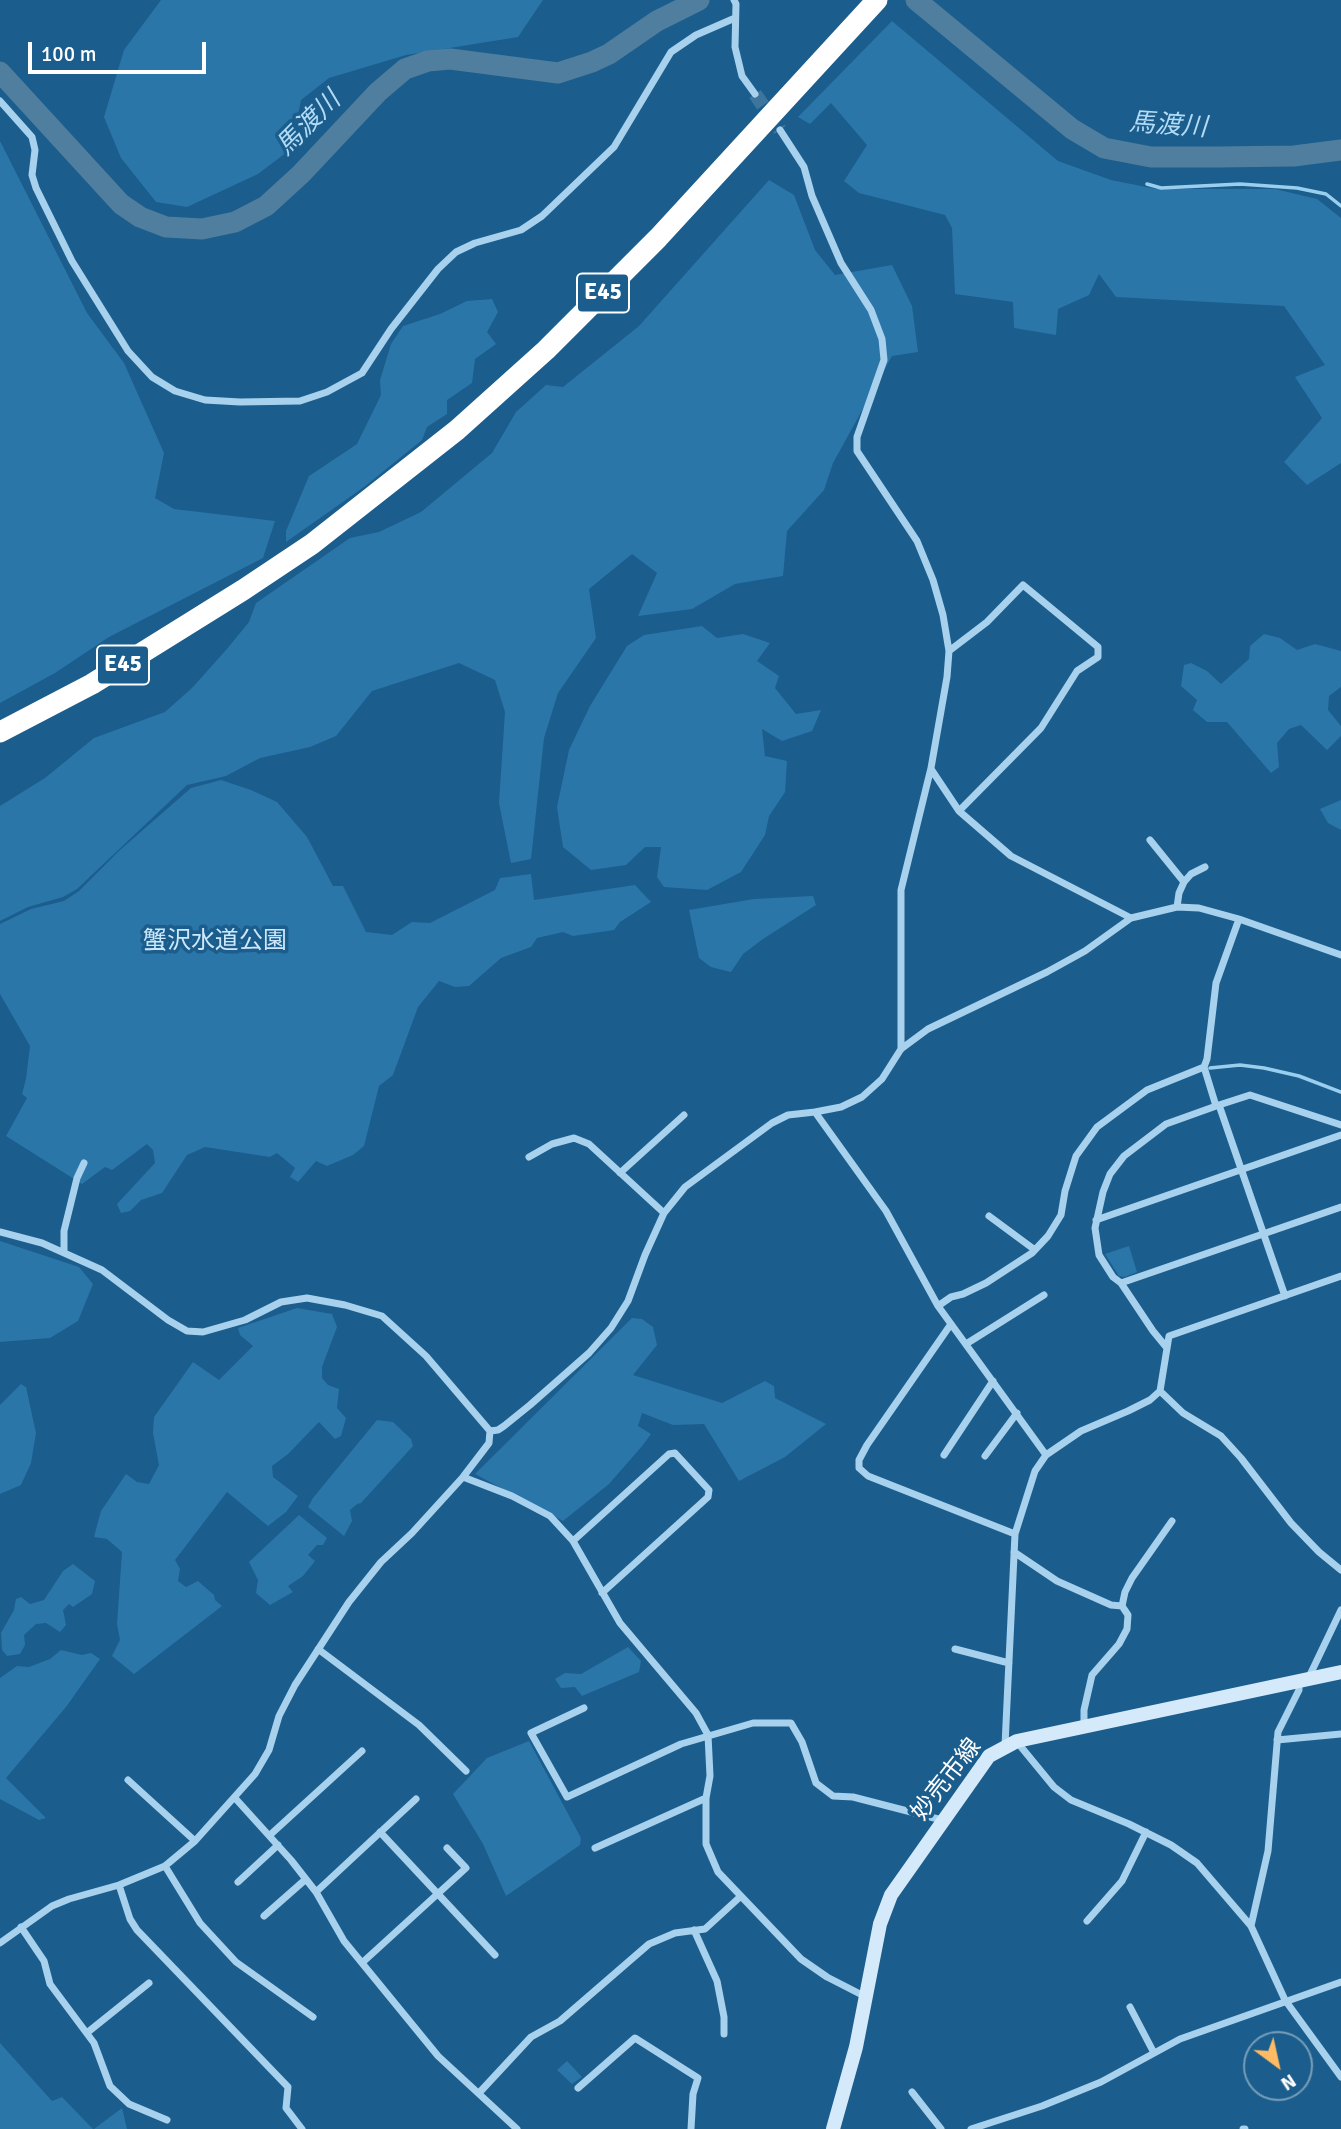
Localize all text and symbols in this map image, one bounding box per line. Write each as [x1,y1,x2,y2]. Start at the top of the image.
scale bar [32,28,210,72]
text: 100 m [41,41,96,67]
water label: 馬渡川 [270,85,348,163]
water label: 馬渡川 [1128,108,1208,144]
road number: E45 [577,274,629,312]
road number: E45 [97,646,149,684]
park label: 蟹沢水道公園 [143,928,287,956]
street label: 妙売市線 [906,1733,988,1827]
north arrow [1243,2031,1313,2101]
text: N [1276,2068,1300,2096]

